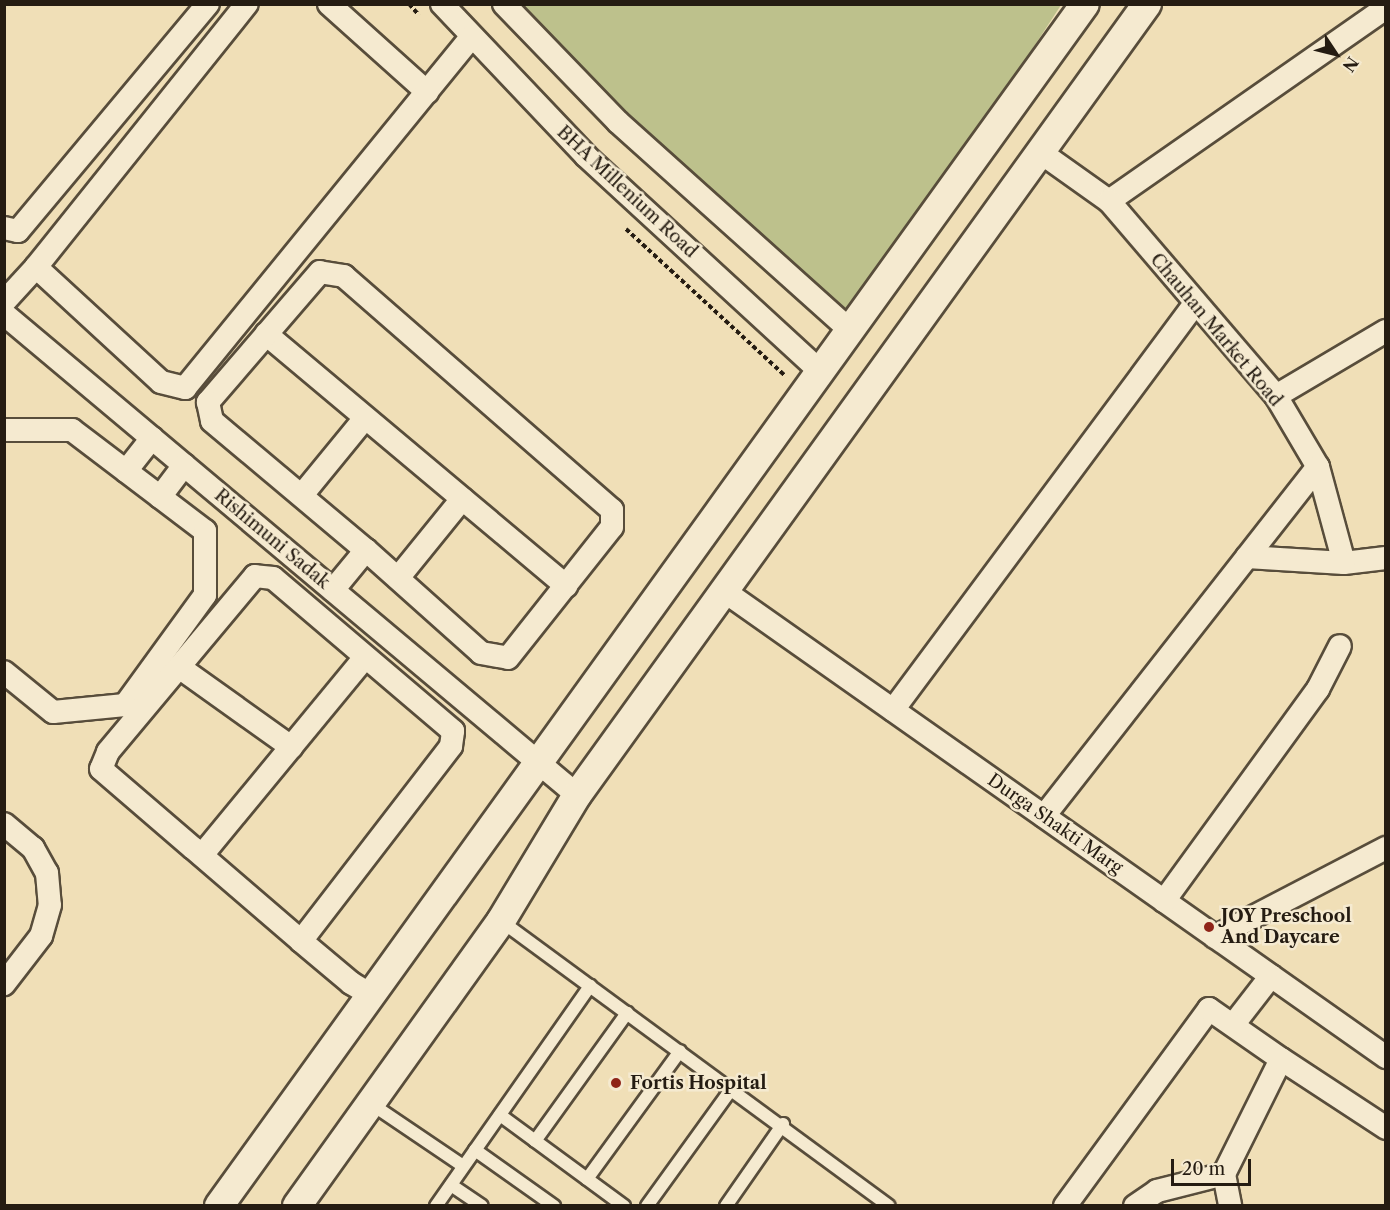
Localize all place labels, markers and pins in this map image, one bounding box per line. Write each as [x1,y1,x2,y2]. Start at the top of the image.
place label: JOY Preschool And Daycare [1221,906,1352,948]
marker: JOY Preschool And Daycare [1202,920,1216,934]
place label: Fortis Hospital [630,1072,767,1094]
marker: Fortis Hospital [607,1074,625,1092]

